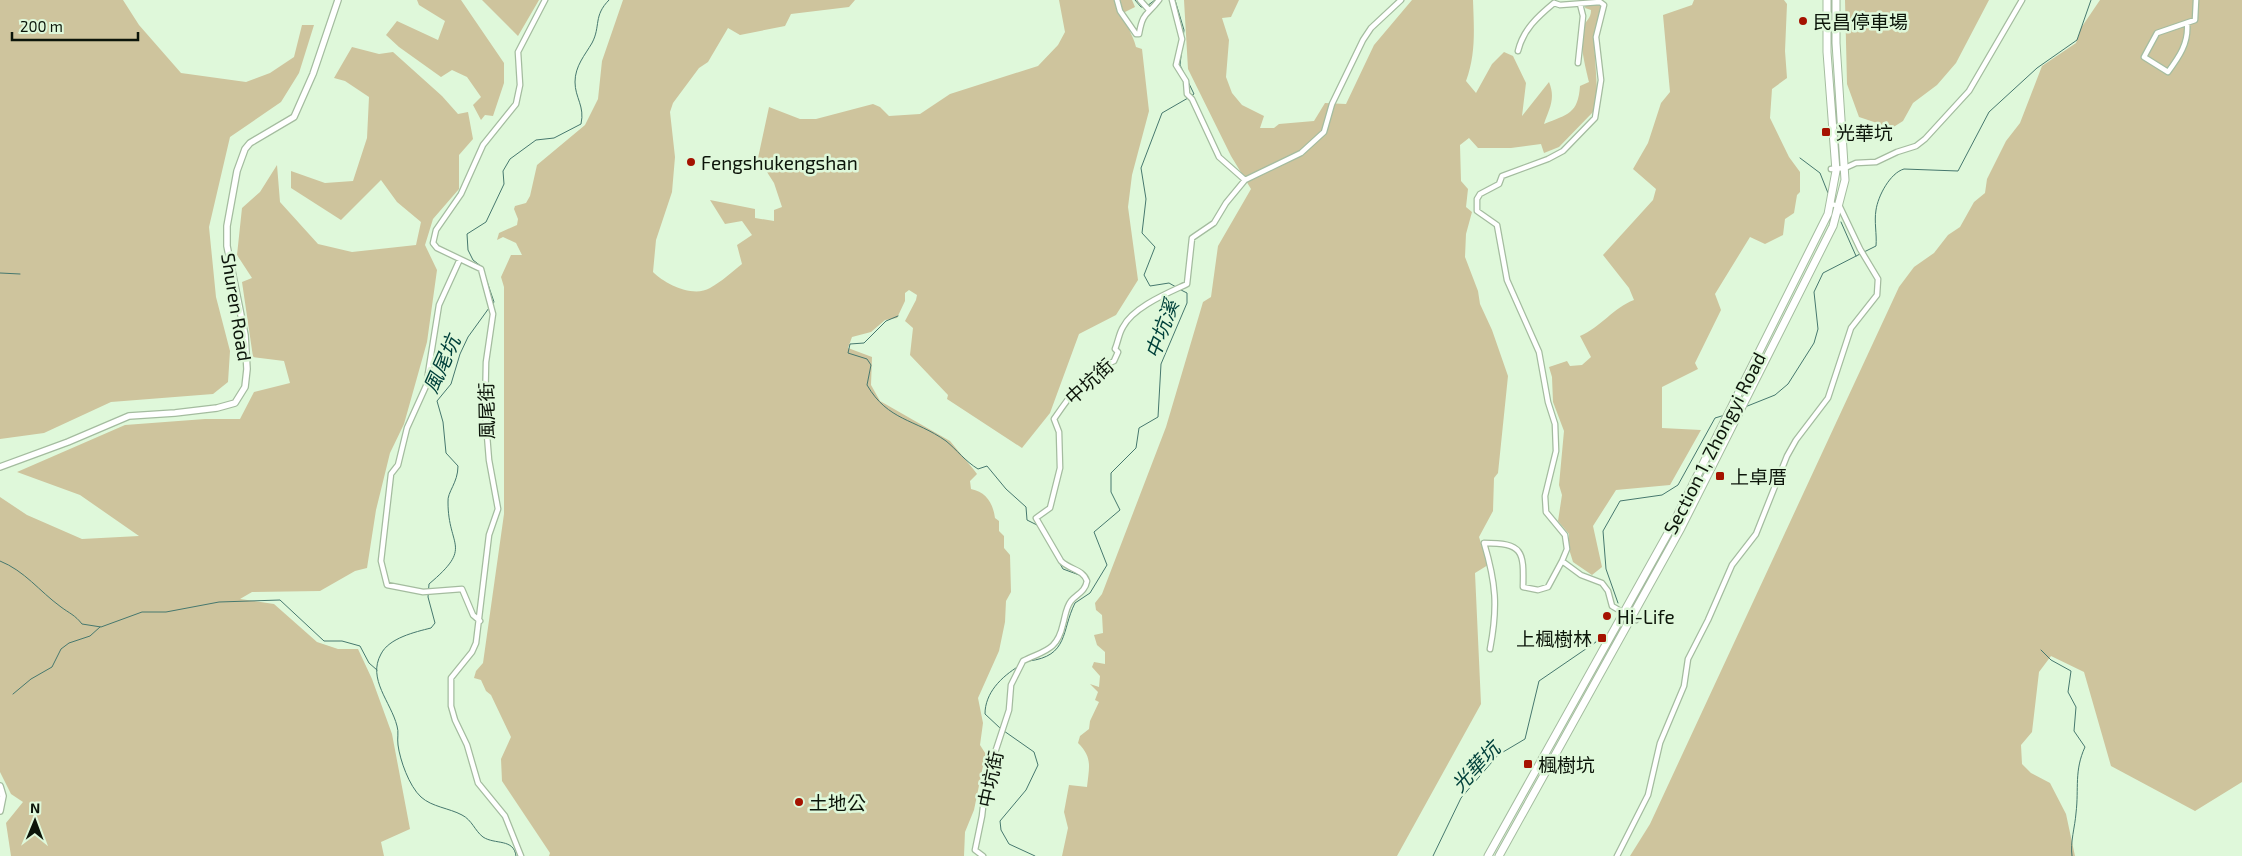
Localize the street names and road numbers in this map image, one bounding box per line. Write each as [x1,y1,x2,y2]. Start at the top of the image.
street label: Shuren Road [217,251,257,363]
street label: Section 1, Zhongyi Road [1658,348,1770,538]
street label: 中坑街 [1060,353,1118,409]
street label: 風尾街 [474,382,498,440]
street label: 中坑街 [973,749,1007,809]

